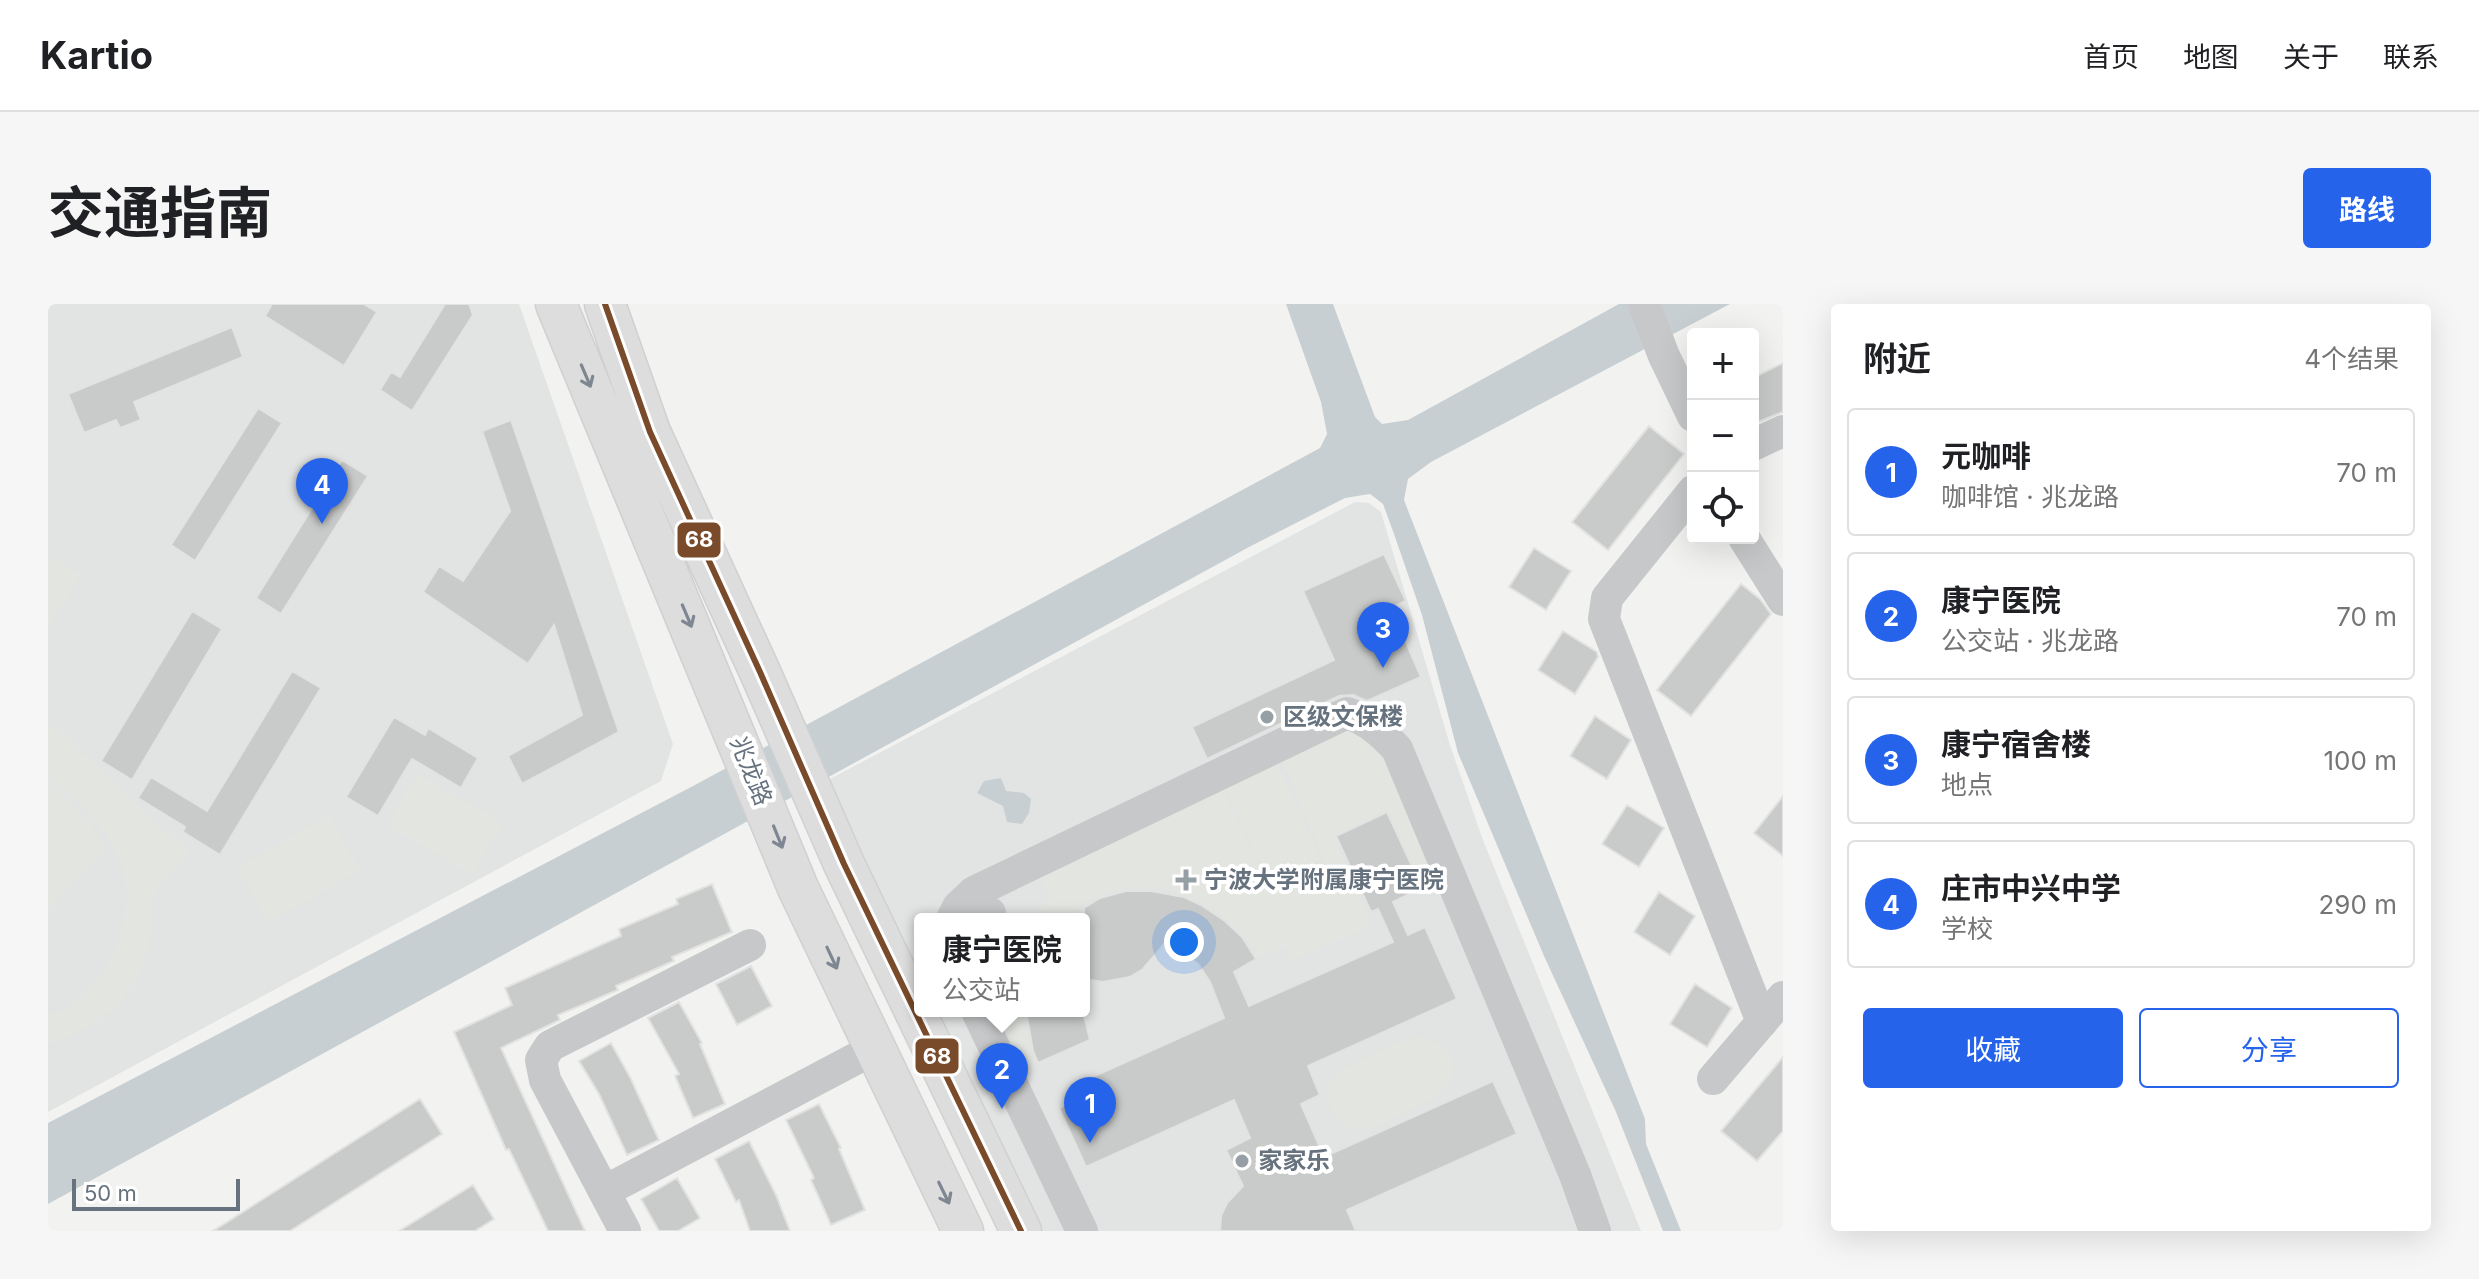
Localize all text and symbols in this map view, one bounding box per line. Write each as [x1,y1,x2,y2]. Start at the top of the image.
text: Kartio [40,32,153,78]
text: 首页 [2083,40,2139,74]
text: 地图 [2183,40,2239,74]
text: 关于 [2283,40,2339,74]
text: 联系 [2383,40,2439,74]
button: 路线 [2303,168,2431,248]
text: 交通指南 [48,179,272,247]
map controls [1687,328,1759,544]
button: + [1687,328,1759,400]
text: 附近 [1863,338,1931,379]
text: 4个结果 [2304,343,2399,374]
one-way arrow [580,363,594,388]
button: − [1687,400,1759,472]
text: 元咖啡 [1941,438,2031,474]
text: 1 [1885,457,1897,488]
text: 70 m [2336,457,2397,488]
pin: 4 [296,458,348,524]
button: locate [1687,472,1759,544]
text: 咖啡馆 · 兆龙路 [1941,481,2119,512]
line badge: 68 [676,521,722,559]
text: 68 [685,526,713,552]
text: 康宁医院 [1941,582,2061,618]
text: 2 [1883,601,1899,632]
text: 70 m [2336,601,2397,632]
pin: 3 [1357,602,1409,668]
one-way arrow [680,603,695,628]
text: 公交站 · 兆龙路 [1941,625,2119,656]
place label: 区级文保楼 [1283,702,1403,731]
marker: 区级文保楼 [1258,708,1276,726]
text: 康宁宿舍楼 [1941,726,2091,762]
street label: 兆龙路 [725,732,778,810]
text: 3 [1883,745,1899,776]
text: 100 m [2324,745,2397,776]
text: 地点 [1941,769,1993,800]
one-way arrow [771,824,786,849]
place label: 宁波大学附属康宁医院 [1204,865,1444,894]
marker: 宁波大学附属康宁医院 [1175,869,1197,891]
text: 庄市中兴中学 [1941,870,2121,906]
text: 4 [1882,889,1900,920]
text: 290 m [2319,889,2397,920]
popup [914,913,1090,1017]
text: 学校 [1941,913,1993,944]
your location [1164,922,1204,962]
text: 康宁医院 [942,931,1062,967]
one-way arrow [825,946,840,970]
text: 公交站 [942,974,1020,1005]
button: 收藏 [1863,1008,2123,1088]
button: 分享 [2139,1008,2399,1088]
line badge: 68 [914,1037,960,1075]
text: 68 [923,1043,951,1069]
pin: 2 [976,1043,1028,1109]
pin: 1 [1064,1077,1116,1143]
place label: 家家乐 [1258,1146,1330,1175]
marker: 家家乐 [1233,1152,1251,1170]
scale bar [72,1175,240,1211]
text: 50 m [84,1180,137,1206]
one-way arrow [937,1180,952,1204]

